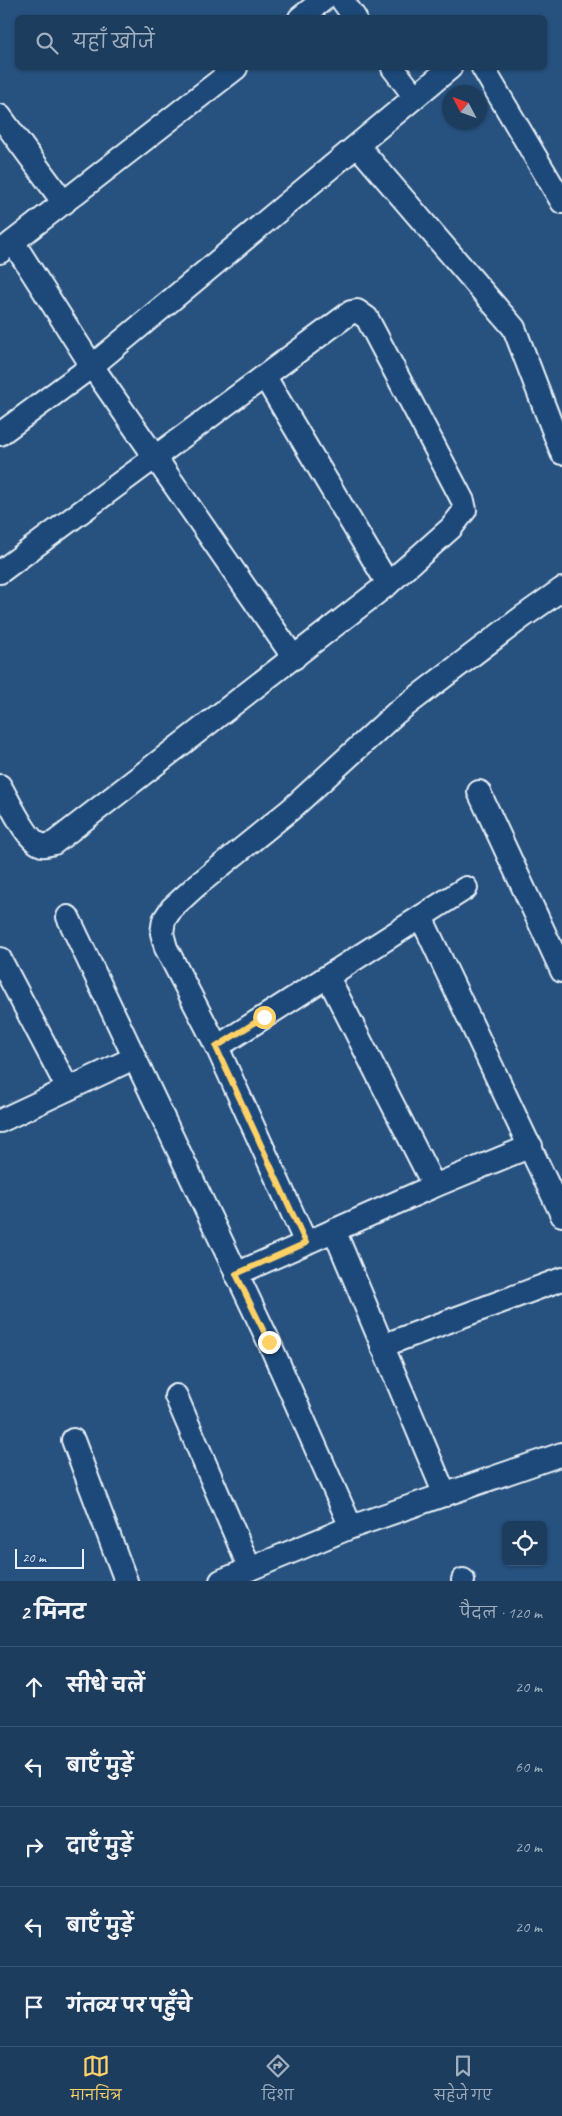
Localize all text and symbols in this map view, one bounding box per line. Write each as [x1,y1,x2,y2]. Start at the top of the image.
search box [15,15,547,70]
icon: search [33,29,61,57]
text: यहाँ खोजें [73,30,154,54]
north arrow [442,85,487,130]
route start [253,1006,276,1029]
route end [258,1331,281,1354]
map controls [502,1521,547,1566]
button: locate [502,1521,547,1566]
scale bar [15,1546,84,1569]
text: 20 m [22,1549,46,1566]
text: 2 मिनट [20,1599,86,1625]
text: पैदल · 120 m [460,1603,542,1623]
icon: ahead [20,1673,48,1701]
text: सीधे चलें [67,1674,145,1698]
text: 20 m [515,1677,542,1697]
icon: left [20,1753,48,1781]
text: बाएँ मुड़ें [67,1754,133,1778]
text: 60 m [515,1757,542,1777]
icon: right [20,1833,48,1861]
text: दाएँ मुड़ें [67,1834,133,1858]
text: 20 m [515,1837,542,1857]
icon: left [20,1913,48,1941]
text: बाएँ मुड़ें [67,1914,133,1938]
text: 20 m [515,1917,542,1937]
icon: arrive [20,1993,48,2021]
text: गंतव्य पर पहुँचे [67,1994,192,2018]
tab: मानचित्र [70,2052,122,2111]
tab: दिशा [262,2052,294,2111]
tab: सहेजे गए [434,2052,492,2111]

